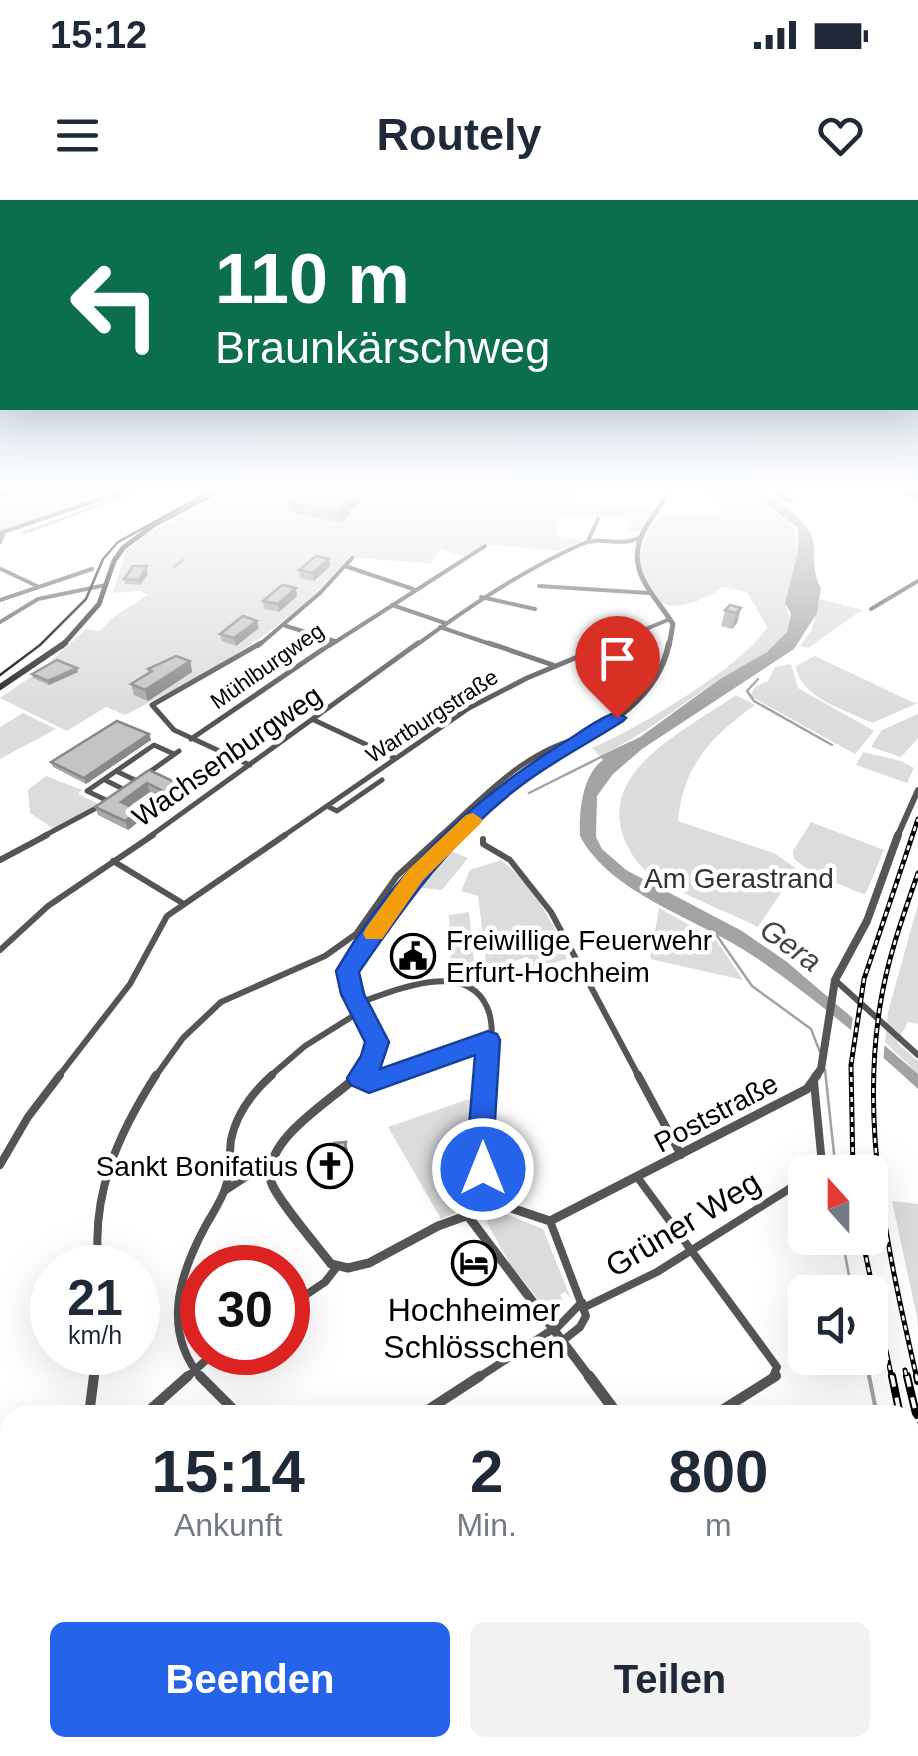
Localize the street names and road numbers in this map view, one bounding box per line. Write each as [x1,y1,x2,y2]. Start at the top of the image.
street label: Mühlburgweg [206,618,328,714]
street label: Wartburgstraße [361,664,503,768]
street label: Wachsenburgweg [127,679,327,833]
street label: Poststraße [649,1068,783,1158]
street label: Grüner Weg [599,1164,767,1284]

